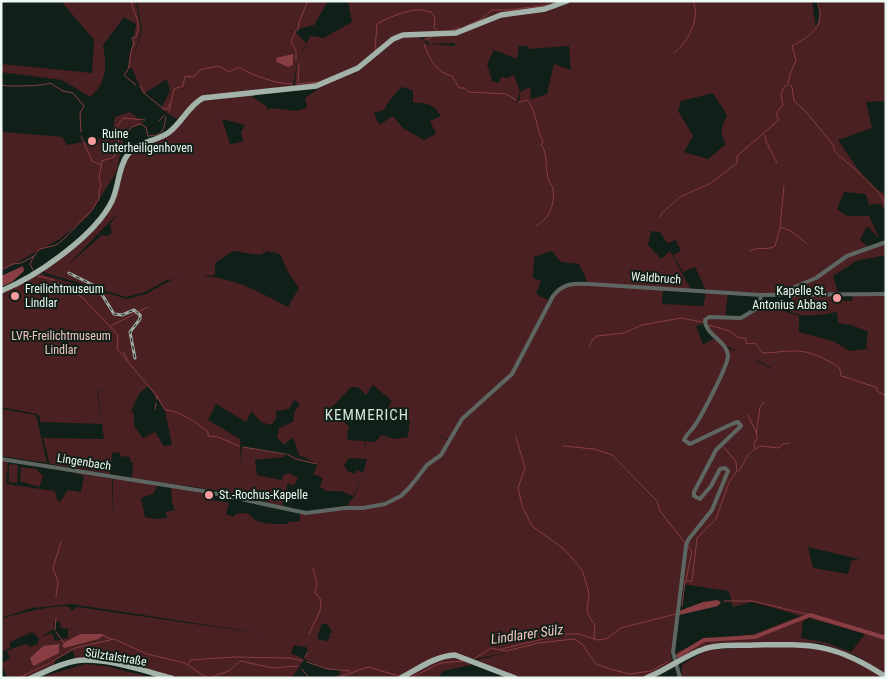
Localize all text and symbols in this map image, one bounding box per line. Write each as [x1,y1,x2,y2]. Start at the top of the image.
place label: Ruine Unterheiligenhoven [102,127,193,155]
marker: Ruine Unterheiligenhoven [86,135,98,147]
street label: Waldbruch [631,269,682,287]
place label: Freilichtmuseum Lindlar [25,282,104,310]
place label: Kapelle St. Antonius Abbas [752,284,827,312]
marker: Freilichtmuseum Lindlar [9,290,21,302]
marker: Kapelle St. Antonius Abbas [831,292,843,304]
park label: LVR-Freilichtmuseum Lindlar [11,329,111,357]
district label: KEMMERICH [325,406,409,424]
street label: Lingenbach [56,451,112,473]
place label: St.-Rochus-Kapelle [219,488,308,502]
marker: St.-Rochus-Kapelle [203,489,215,501]
water label: Lindlarer Sülz [490,621,564,647]
street label: Sülztalstraße [84,645,148,669]

